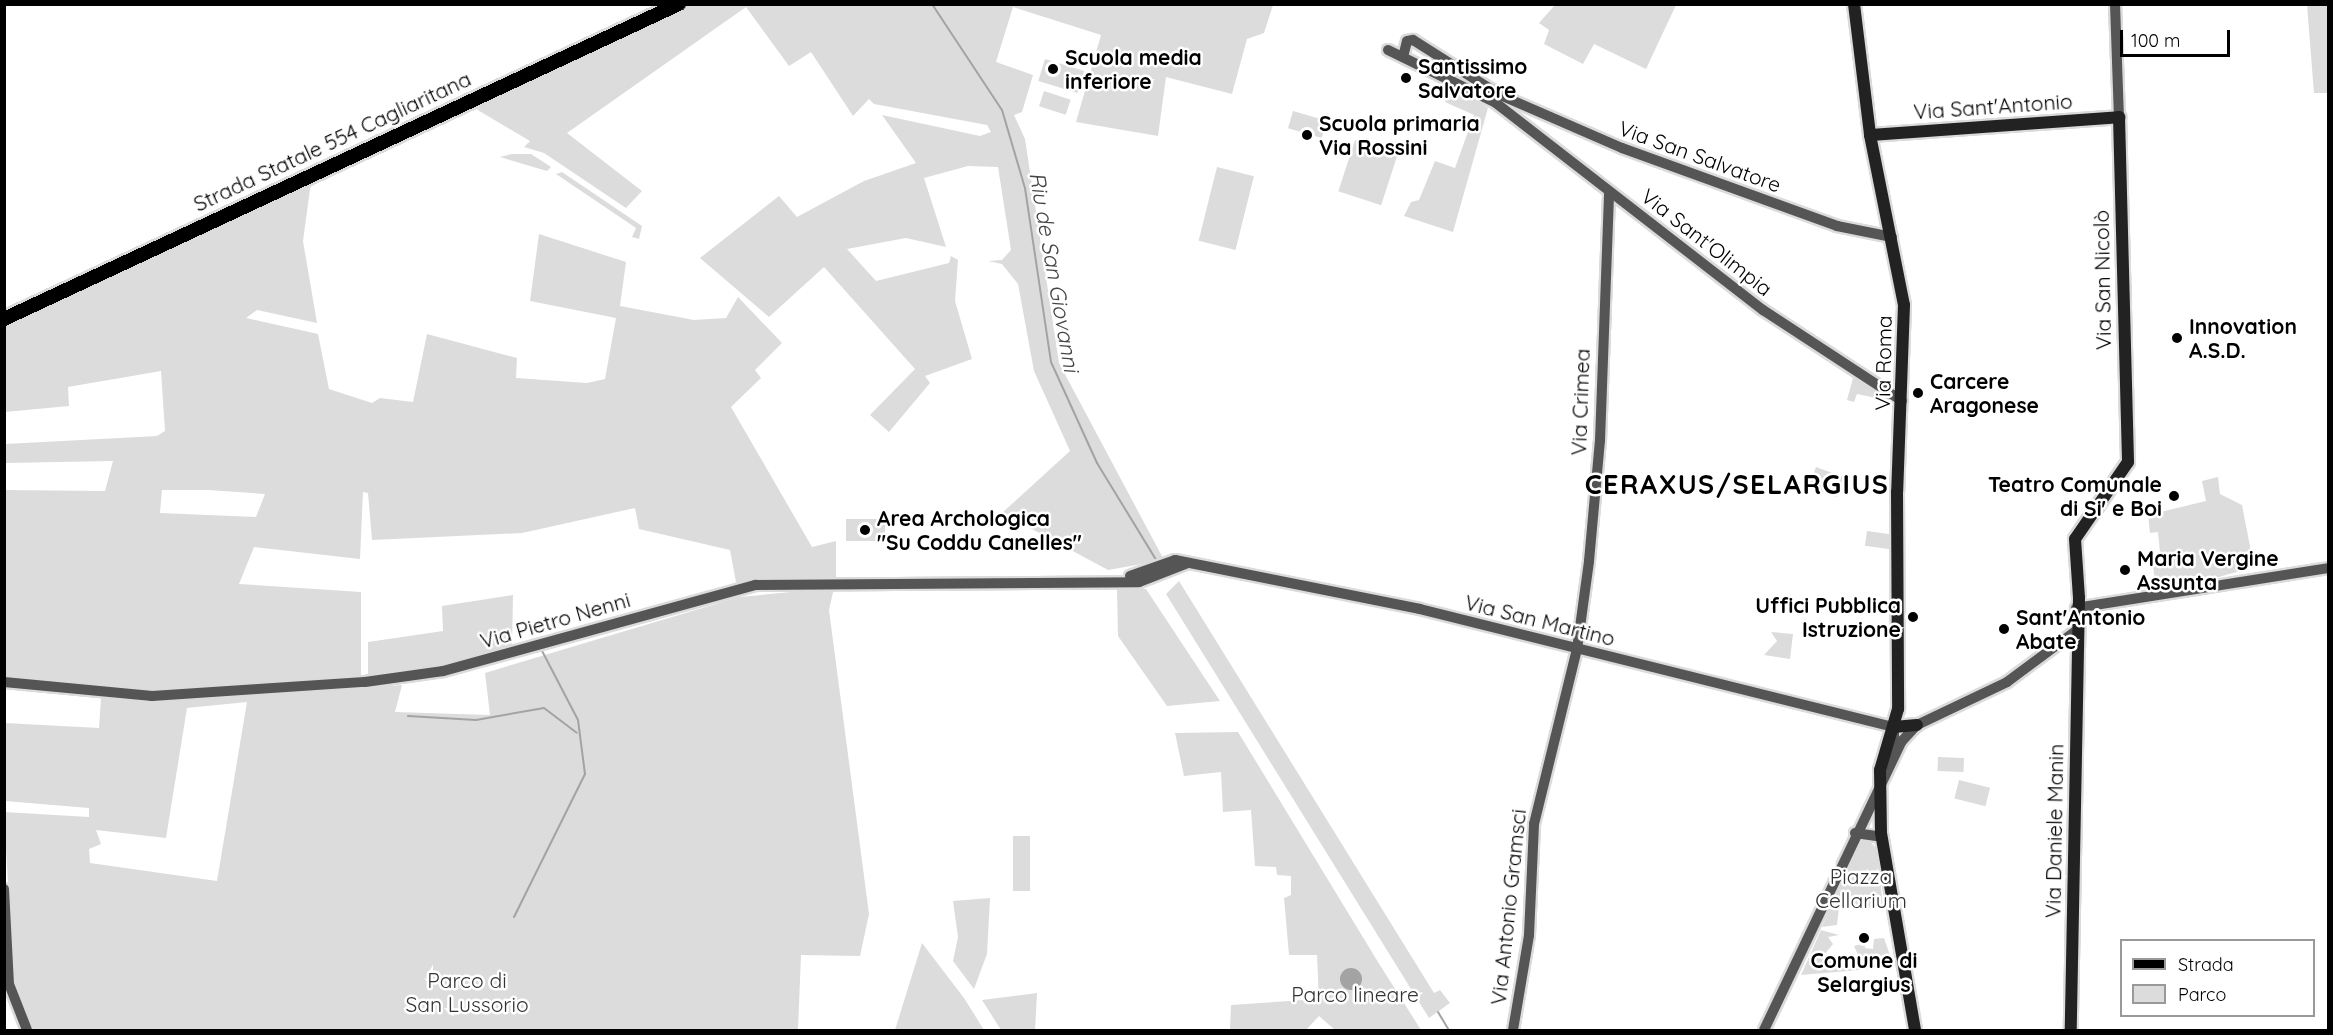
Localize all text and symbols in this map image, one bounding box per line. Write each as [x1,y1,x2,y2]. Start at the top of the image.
scale bar [2123,18,2232,56]
text: 100 m [2131,29,2180,52]
place label: Scuola media inferiore [1065,44,1202,94]
place label: Santissimo Salvatore [1418,53,1527,103]
marker: Scuola media inferiore [1046,62,1060,76]
street label: Strada Statale 554 Cagliaritana [189,66,475,216]
marker: Santissimo Salvatore [1399,71,1413,85]
street label: Via Sant'Antonio [1913,88,2073,124]
place label: Scuola primaria Via Rossini [1319,110,1480,160]
street label: Via San Salvatore [1615,115,1785,197]
marker: Scuola primaria Via Rossini [1300,128,1314,142]
water label: Riu de San Giovanni [1023,170,1085,374]
street label: Via Sant'Olimpia [1636,183,1778,301]
street label: Via San Nicolò [2088,210,2116,350]
place label: Innovation A.S.D. [2189,313,2297,363]
street label: Via Roma [1870,315,1896,411]
marker: Innovation A.S.D. [2170,331,2184,345]
street label: Via Crimea [1566,348,1594,456]
place label: Carcere Aragonese [1930,368,2039,418]
marker: Carcere Aragonese [1911,386,1925,400]
district label: CERAXUS/SELARGIUS [1585,469,1889,501]
place label: Teatro Comunale di Si' e Boi [1988,471,2162,521]
marker: Teatro Comunale di Si' e Boi [2167,489,2181,503]
place label: Area Archologica "Su Coddu Canelles" [877,505,1082,555]
marker: Area Archologica "Su Coddu Canelles" [858,523,872,537]
place label: Maria Vergine Assunta [2137,545,2279,595]
marker: Maria Vergine Assunta [2118,563,2132,577]
street label: Via Pietro Nenni [477,587,633,653]
street label: Via San Martino [1462,589,1618,651]
place label: Uffici Pubblica Istruzione [1755,592,1901,642]
place label: Sant'Antonio Abate [2016,604,2145,654]
marker: Uffici Pubblica Istruzione [1906,610,1920,624]
marker: Sant'Antonio Abate [1997,622,2011,636]
street label: Via Daniele Manin [2040,744,2068,918]
street label: Via Antonio Gramsci [1485,808,1531,1006]
park label: Piazza Cellarium [1815,863,1907,913]
marker: Comune di Selargius [1857,931,1871,945]
legend [2120,939,2315,1017]
place label: Comune di Selargius [1811,947,1917,997]
text: Strada [2178,953,2234,976]
park label: Parco di San Lussorio [405,967,529,1017]
park label: Parco lineare [1291,981,1419,1007]
text: Parco [2178,983,2226,1006]

